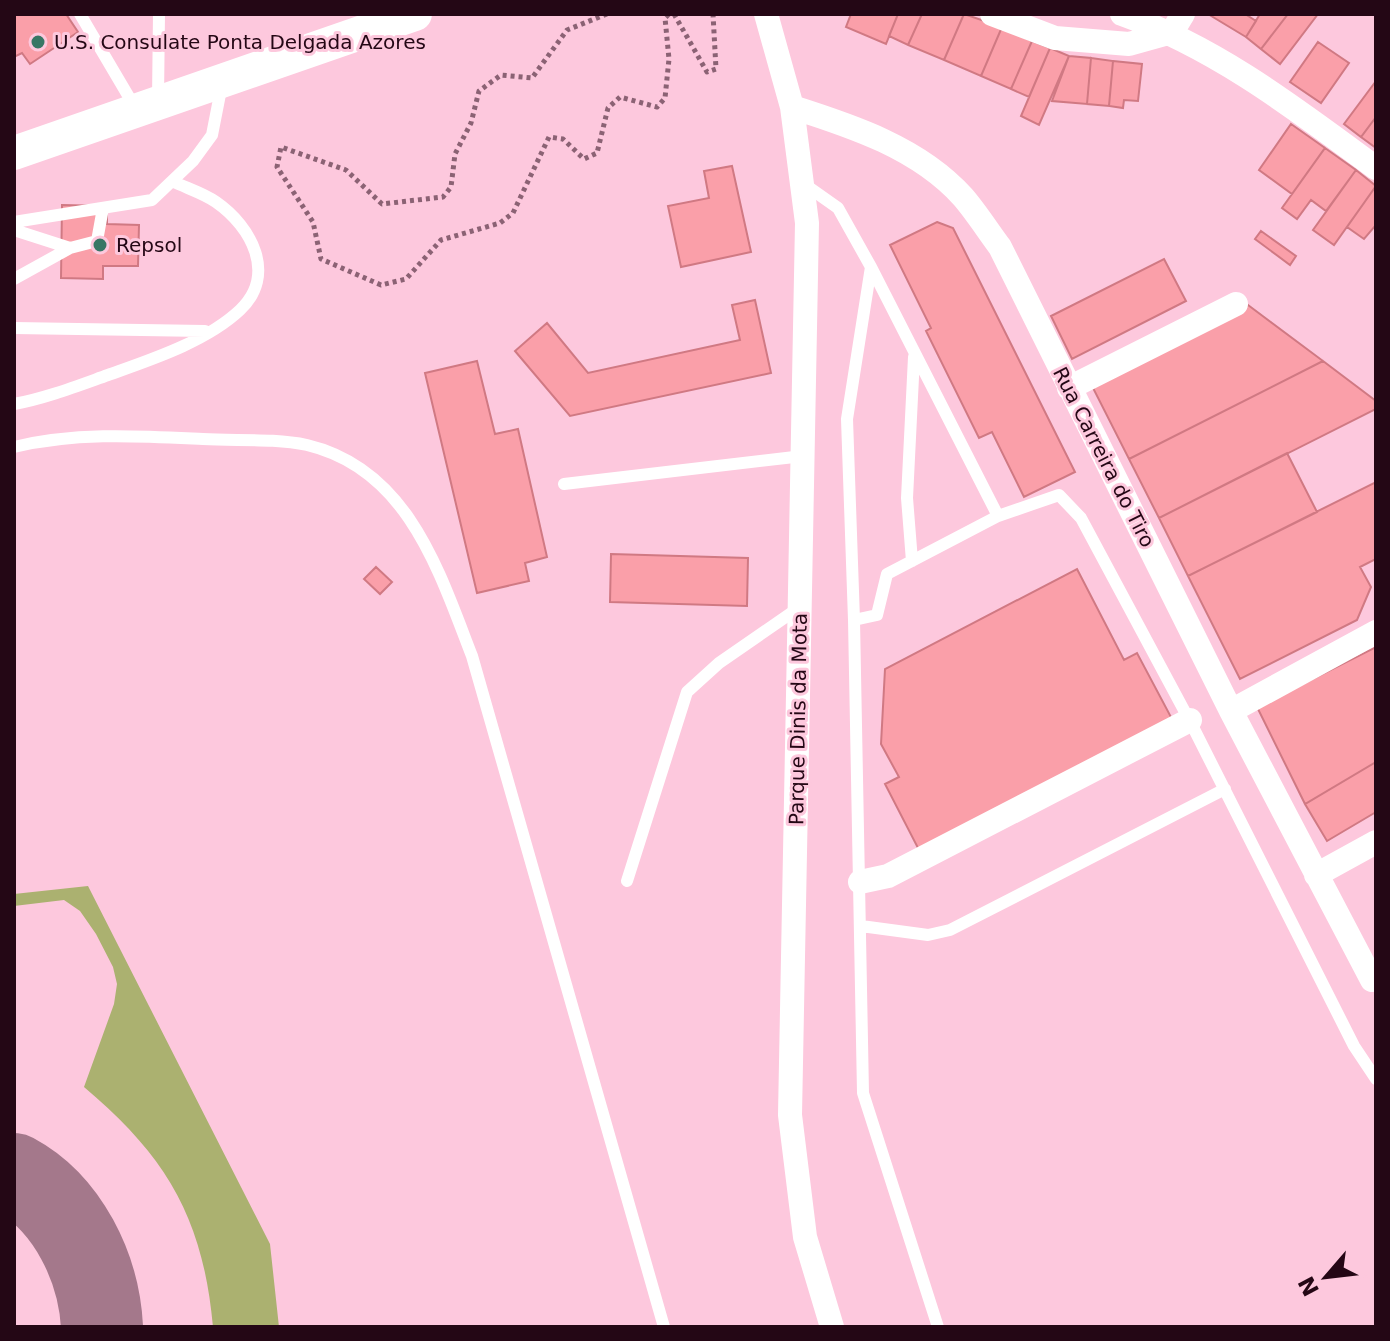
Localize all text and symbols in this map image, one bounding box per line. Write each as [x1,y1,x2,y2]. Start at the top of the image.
place label: U.S. Consulate Ponta Delgada Azores [54,30,426,54]
marker: U.S. Consulate Ponta Delgada Azores [29,33,47,51]
place label: Repsol [116,233,182,257]
marker: Repsol [91,236,109,254]
street label: Rua Carreira do Tiro [1048,363,1160,551]
street label: Parque Dinis da Mota [784,613,812,825]
north arrow [1286,1237,1366,1317]
text: N [1293,1272,1324,1300]

